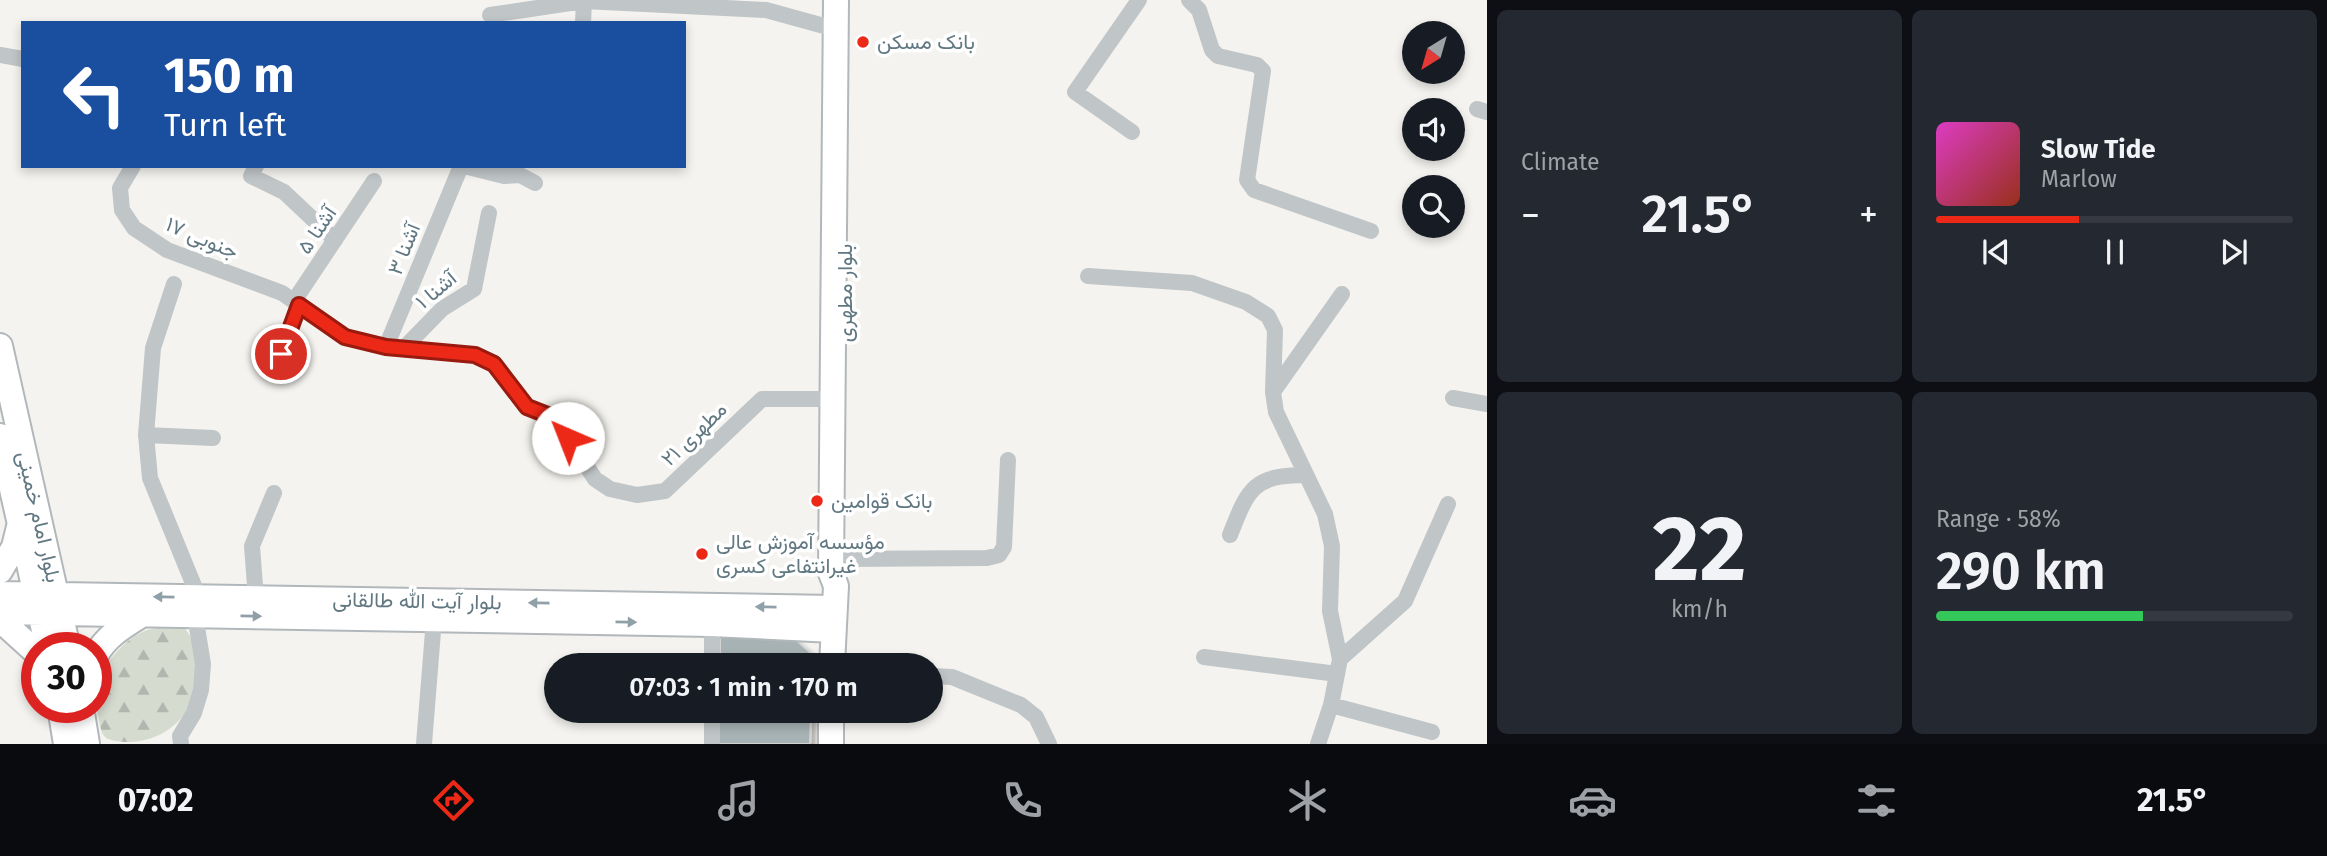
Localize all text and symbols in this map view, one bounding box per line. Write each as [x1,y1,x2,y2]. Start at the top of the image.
north arrow [1402,21,1465,84]
map controls [1402,21,1465,238]
place label: بانک مسکن [877,29,975,55]
marker: بانک مسکن [855,34,871,50]
text: 150 m [164,46,295,105]
icon: left [49,49,140,140]
button: sound [1402,98,1465,161]
text: Turn left [164,106,286,144]
text: Slow Tide [2041,134,2156,165]
text: Climate [1521,148,1600,176]
text: Marlow [2041,165,2117,193]
button: search [1402,175,1465,238]
text: 21.5° [1641,183,1758,246]
text: − [1521,192,1540,238]
text: + [1859,192,1878,238]
street label: آشنا ۵ [292,199,343,259]
street label: جنوبی ۱۷ [162,211,242,265]
street label: آشنا ۳ [382,217,427,279]
icon: previous [1977,233,2015,271]
icon: pause [2096,233,2134,271]
icon: next [2215,233,2253,271]
street label: بلوار مطهری [832,244,858,342]
street label: آشنا ۱ [410,264,463,315]
pin [251,324,311,384]
icon: arrive [262,335,300,373]
street label: مطهری ۲۱ [656,396,732,472]
position arrow [531,401,605,475]
street label: بلوار امام خمینی [10,449,67,585]
place label: بانک قوامین [831,488,933,514]
marker: بانک قوامین [809,493,825,509]
text: 22 [1652,495,1747,604]
text: Range · 58% [1936,505,2061,533]
place label: مؤسسه آموزش عالی غیرانتفاعی کسری [716,529,885,579]
text: 290 km [1936,540,2106,603]
marker: مؤسسه آموزش عالی غیرانتفاعی کسری [694,546,710,562]
street label: بلوار آیت الله طالقانی [332,587,502,615]
one-way arrow [153,591,175,603]
text: km/h [1671,595,1728,623]
one-way arrow [527,597,549,609]
one-way arrow [755,601,777,613]
one-way arrow [241,610,263,622]
one-way arrow [615,616,637,628]
speed limit sign: 30 [21,632,112,723]
text: 07:03 · 1 min · 170 m [629,672,858,703]
icon: directions [429,776,478,825]
icon: music [714,776,763,825]
icon: phone [998,776,1047,825]
icon: climate [1283,776,1332,825]
icon: car [1568,776,1617,825]
icon: filters [1852,776,1901,825]
text: 07:02 [118,781,193,819]
text: 21.5° [2137,781,2209,819]

